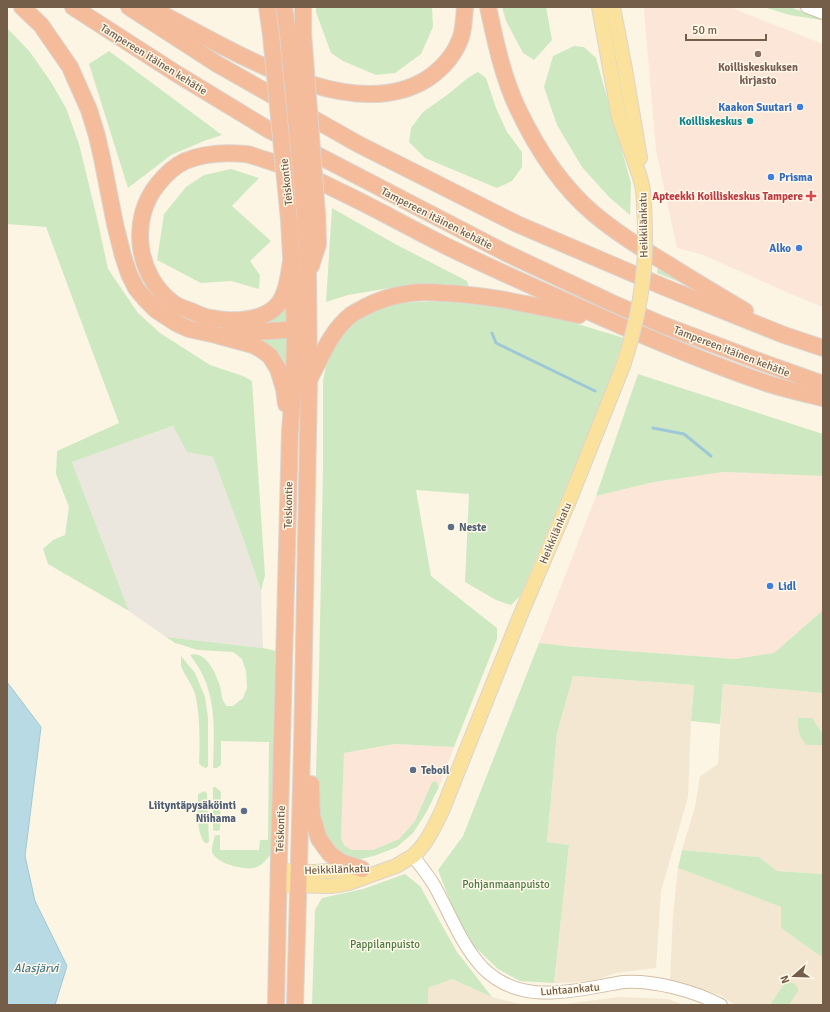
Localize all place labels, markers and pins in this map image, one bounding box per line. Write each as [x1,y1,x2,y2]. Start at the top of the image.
marker: Koilliskeskuksen kirjasto [753,49,763,59]
place label: Koilliskeskuksen kirjasto [718,61,798,87]
place label: Kaakon Suutari [718,101,792,114]
marker: Kaakon Suutari [795,102,805,112]
place label: Koilliskeskus [679,115,742,128]
marker: Koilliskeskus [745,116,755,126]
place label: Prisma [779,171,813,184]
marker: Prisma [766,172,776,182]
place label: Apteekki Koilliskeskus Tampere [652,190,804,203]
marker: Apteekki Koilliskeskus Tampere [806,191,816,201]
place label: Alko [769,242,791,255]
marker: Alko [794,243,804,253]
place label: Neste [459,521,487,534]
marker: Neste [446,522,456,532]
place label: Lidl [778,580,797,593]
marker: Lidl [765,581,775,591]
place label: Teboil [421,764,450,777]
marker: Teboil [408,765,418,775]
place label: Liityntäpysäköinti Niihama [148,799,236,825]
marker: Liityntäpysäköinti Niihama [239,806,249,816]

